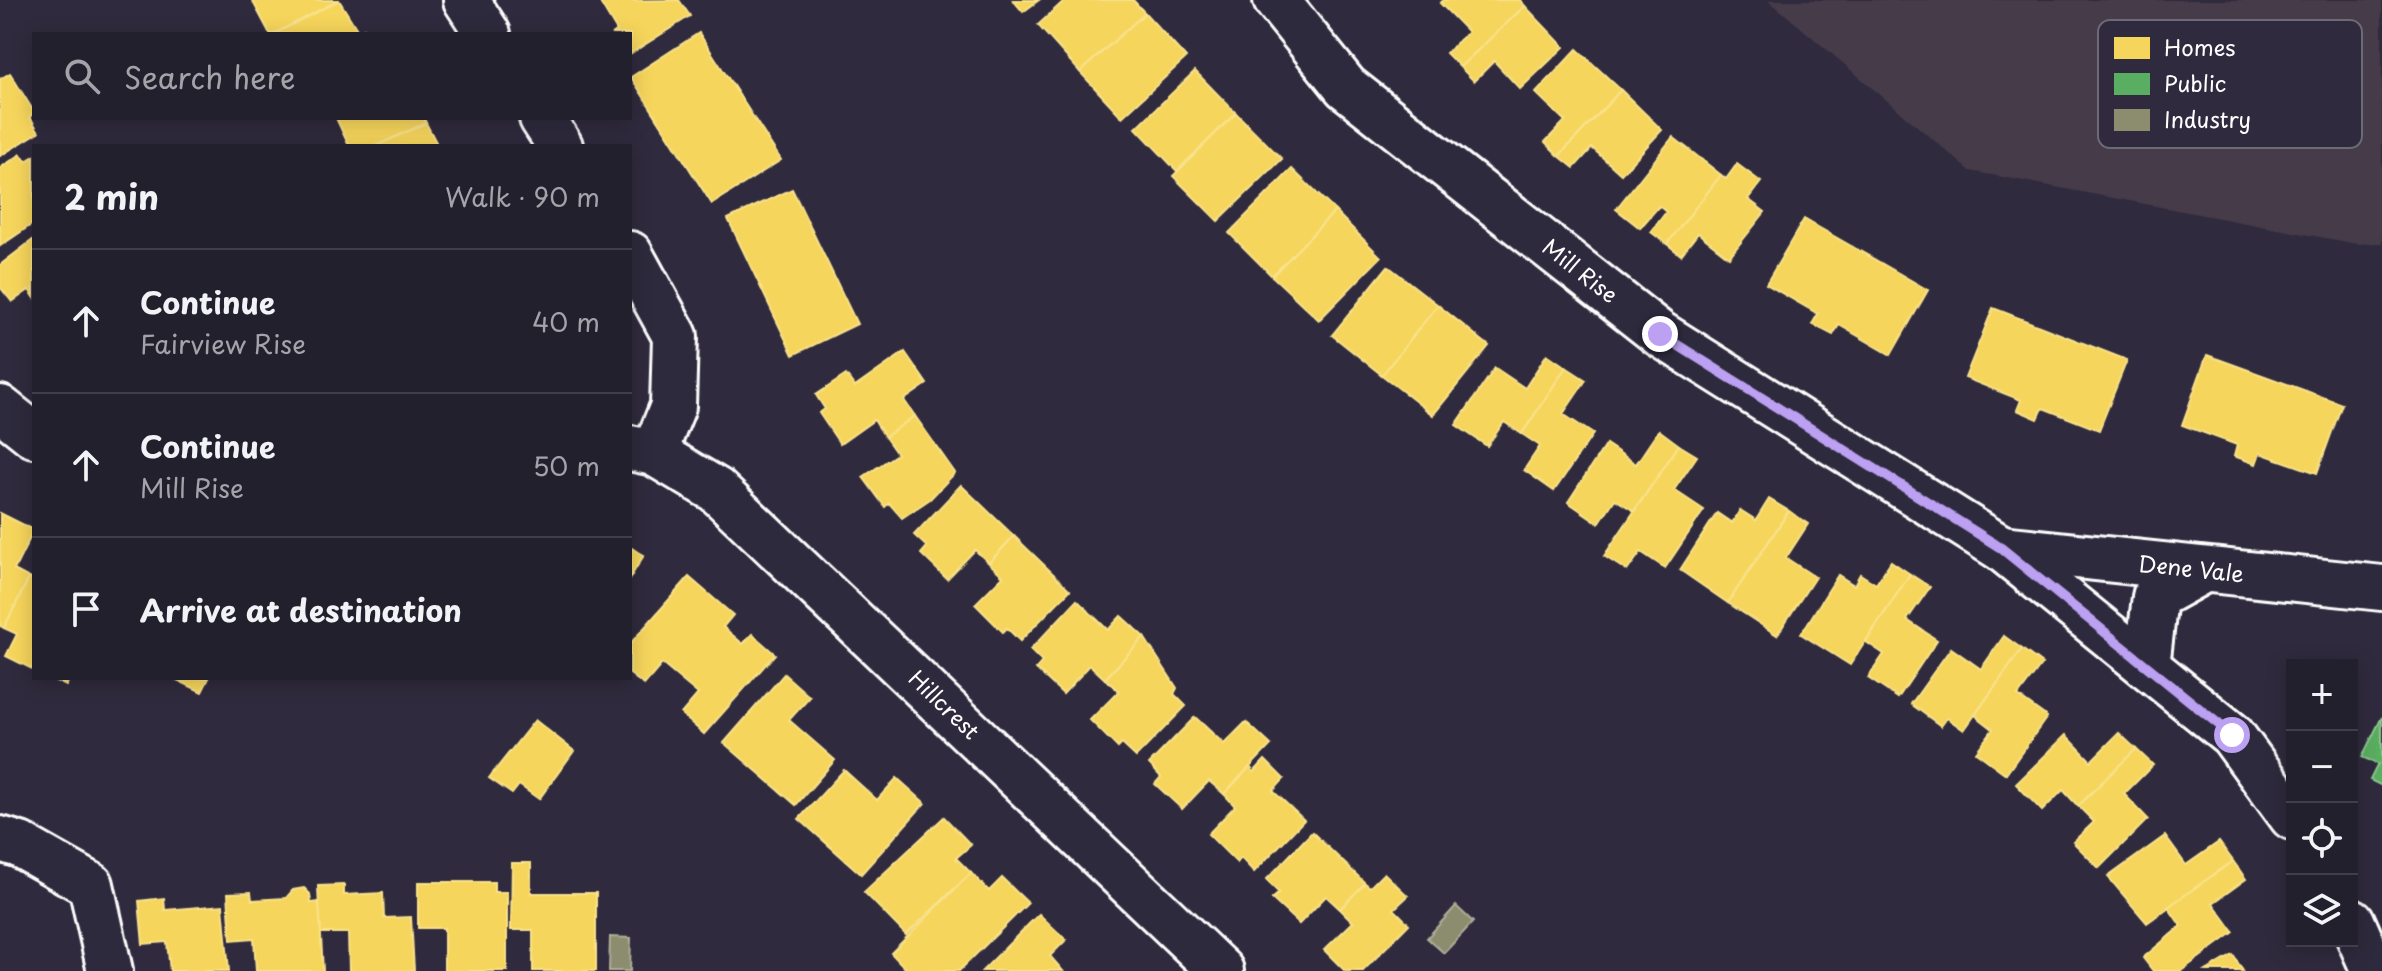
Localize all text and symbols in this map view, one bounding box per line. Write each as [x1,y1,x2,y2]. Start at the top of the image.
legend [2098,20,2362,148]
text: Homes [2164,30,2235,63]
search box [32,32,632,120]
icon: search [60,54,104,98]
text: Search here [124,54,296,99]
text: Public [2164,66,2226,99]
text: Industry [2164,102,2251,135]
text: 2 min [64,170,159,222]
text: Walk · 90 m [445,177,600,216]
street label: Mill Rise [1536,230,1626,310]
text: Continue [140,279,275,324]
icon: ahead [64,299,108,343]
text: 40 m [532,302,600,341]
route end [1642,316,1678,352]
text: Fairview Rise [140,324,306,363]
text: Continue [140,423,275,468]
icon: ahead [64,443,108,487]
text: 50 m [533,446,600,485]
text: Mill Rise [140,468,244,507]
street label: Dene Vale [2137,546,2246,589]
icon: arrive [64,587,108,631]
text: Arrive at destination [140,587,462,632]
map controls [2286,659,2358,947]
button: + [2286,659,2358,731]
street label: Hillcrest [902,662,988,746]
route start [2214,717,2250,753]
button: − [2286,731,2358,803]
button: locate [2286,803,2358,875]
button: layers [2286,875,2358,947]

